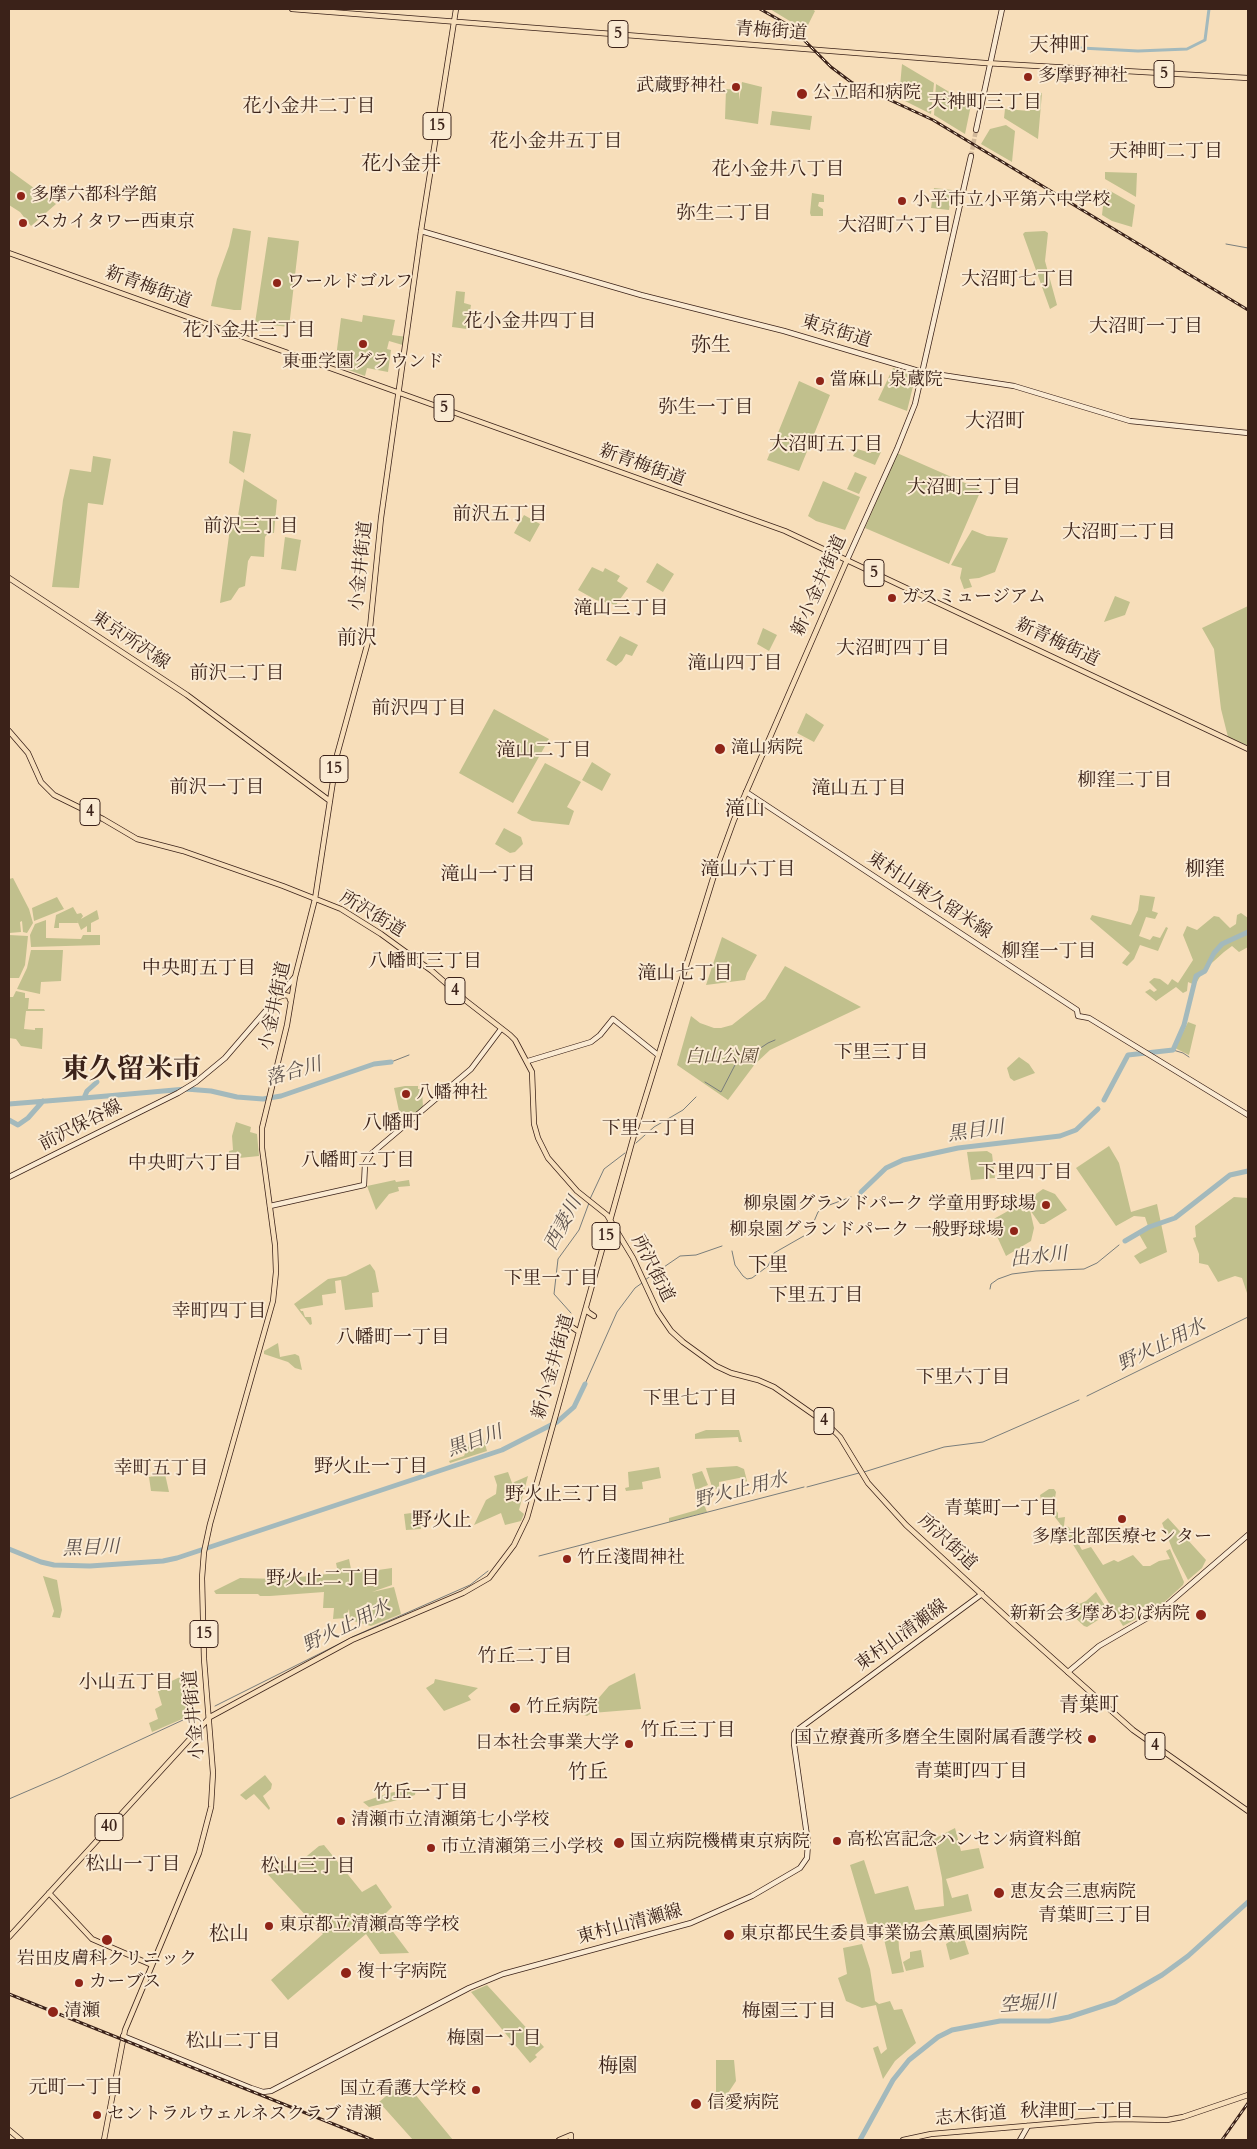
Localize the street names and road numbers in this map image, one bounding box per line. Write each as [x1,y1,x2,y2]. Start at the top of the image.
street label: 青梅街道 [734,19,808,45]
road number: 5 [608,20,628,48]
road number: 5 [1154,61,1174,88]
road number: 15 [423,112,451,140]
street label: 新青梅街道 [102,262,194,314]
street label: 東京街道 [798,311,874,353]
road number: 5 [434,394,454,422]
street label: 新青梅街道 [596,440,688,492]
street label: 小金井街道 [347,520,377,612]
street label: 新小金井街道 [788,532,852,640]
road number: 5 [864,560,884,586]
street label: 東京所沢線 [87,607,173,675]
street label: 新青梅街道 [1012,614,1102,672]
road number: 15 [320,756,348,782]
road number: 4 [80,799,100,826]
street label: 東村山東久留米線 [863,848,995,944]
street label: 所沢街道 [336,887,408,943]
street label: 小金井街道 [256,960,296,1052]
road number: 4 [445,978,465,1004]
street label: 前沢保谷線 [36,1096,126,1156]
road number: 15 [592,1222,620,1250]
street label: 所沢街道 [626,1232,678,1306]
street label: 新小金井街道 [529,1312,579,1422]
road number: 4 [814,1408,834,1434]
street label: 所沢街道 [913,1511,981,1575]
street label: 東村山清瀬線 [852,1596,952,1676]
road number: 15 [190,1620,218,1648]
street label: 小金井街道 [180,1669,210,1761]
road number: 4 [1145,1732,1165,1760]
road number: 40 [95,1814,123,1840]
street label: 東村山清瀬線 [575,1901,685,1949]
street label: 志木街道 [934,2103,1008,2131]

